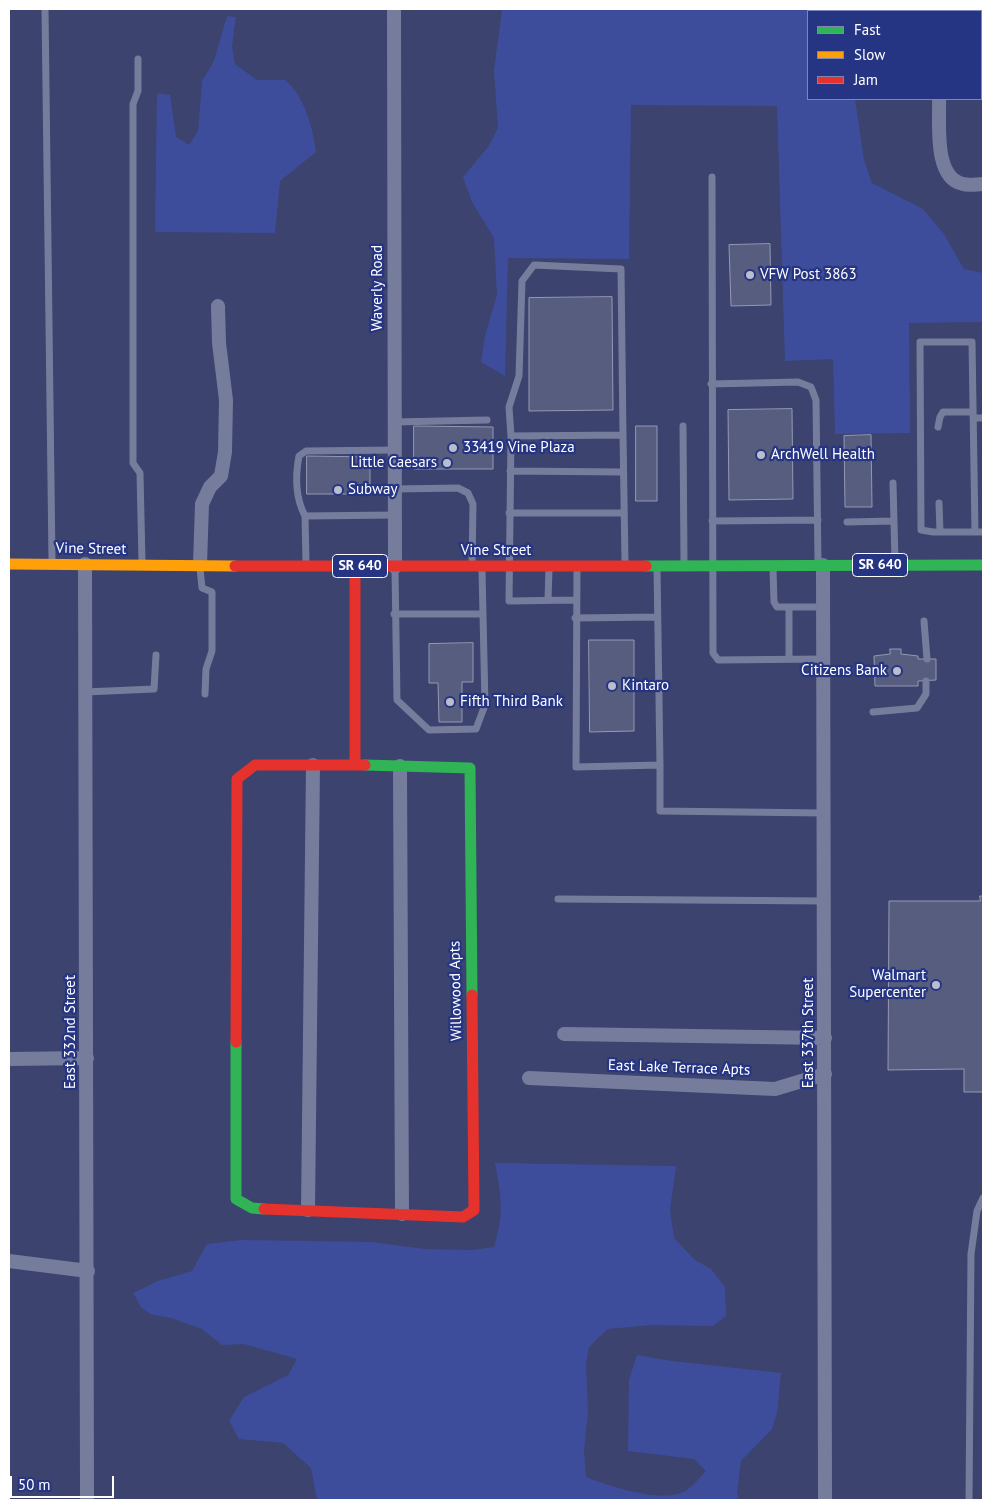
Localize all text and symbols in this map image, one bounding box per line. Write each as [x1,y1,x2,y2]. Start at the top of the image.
legend [807,10,982,100]
text: Fast [854,20,881,39]
text: Slow [854,45,885,64]
text: Jam [854,70,878,89]
street label: Waverly Road [369,245,387,331]
place label: VFW Post 3863 [760,266,857,284]
marker: VFW Post 3863 [744,269,756,281]
place label: 33419 Vine Plaza [463,439,575,457]
marker: 33419 Vine Plaza [447,442,459,454]
place label: ArchWell Health [771,446,875,464]
marker: ArchWell Health [755,449,767,461]
place label: Little Caesars [351,454,437,472]
marker: Little Caesars [441,457,453,469]
place label: Subway [348,481,397,499]
marker: Subway [332,484,344,496]
street label: Vine Street [56,539,126,559]
street label: Vine Street [461,542,531,560]
road number: SR 640 [332,554,388,578]
road number: SR 640 [852,554,908,576]
place label: Citizens Bank [801,662,887,680]
marker: Citizens Bank [891,665,903,677]
place label: Kintaro [622,677,669,695]
marker: Kintaro [606,680,618,692]
place label: Fifth Third Bank [460,693,563,711]
marker: Fifth Third Bank [444,696,456,708]
street label: Willowood Apts [446,941,466,1041]
place label: Walmart Supercenter [849,967,926,1002]
street label: East 332nd Street [62,975,80,1089]
street label: East 337th Street [800,978,818,1088]
marker: Walmart Supercenter [930,979,942,991]
street label: East Lake Terrace Apts [608,1057,750,1079]
scale bar [12,1466,116,1498]
text: 50 m [18,1475,51,1494]

